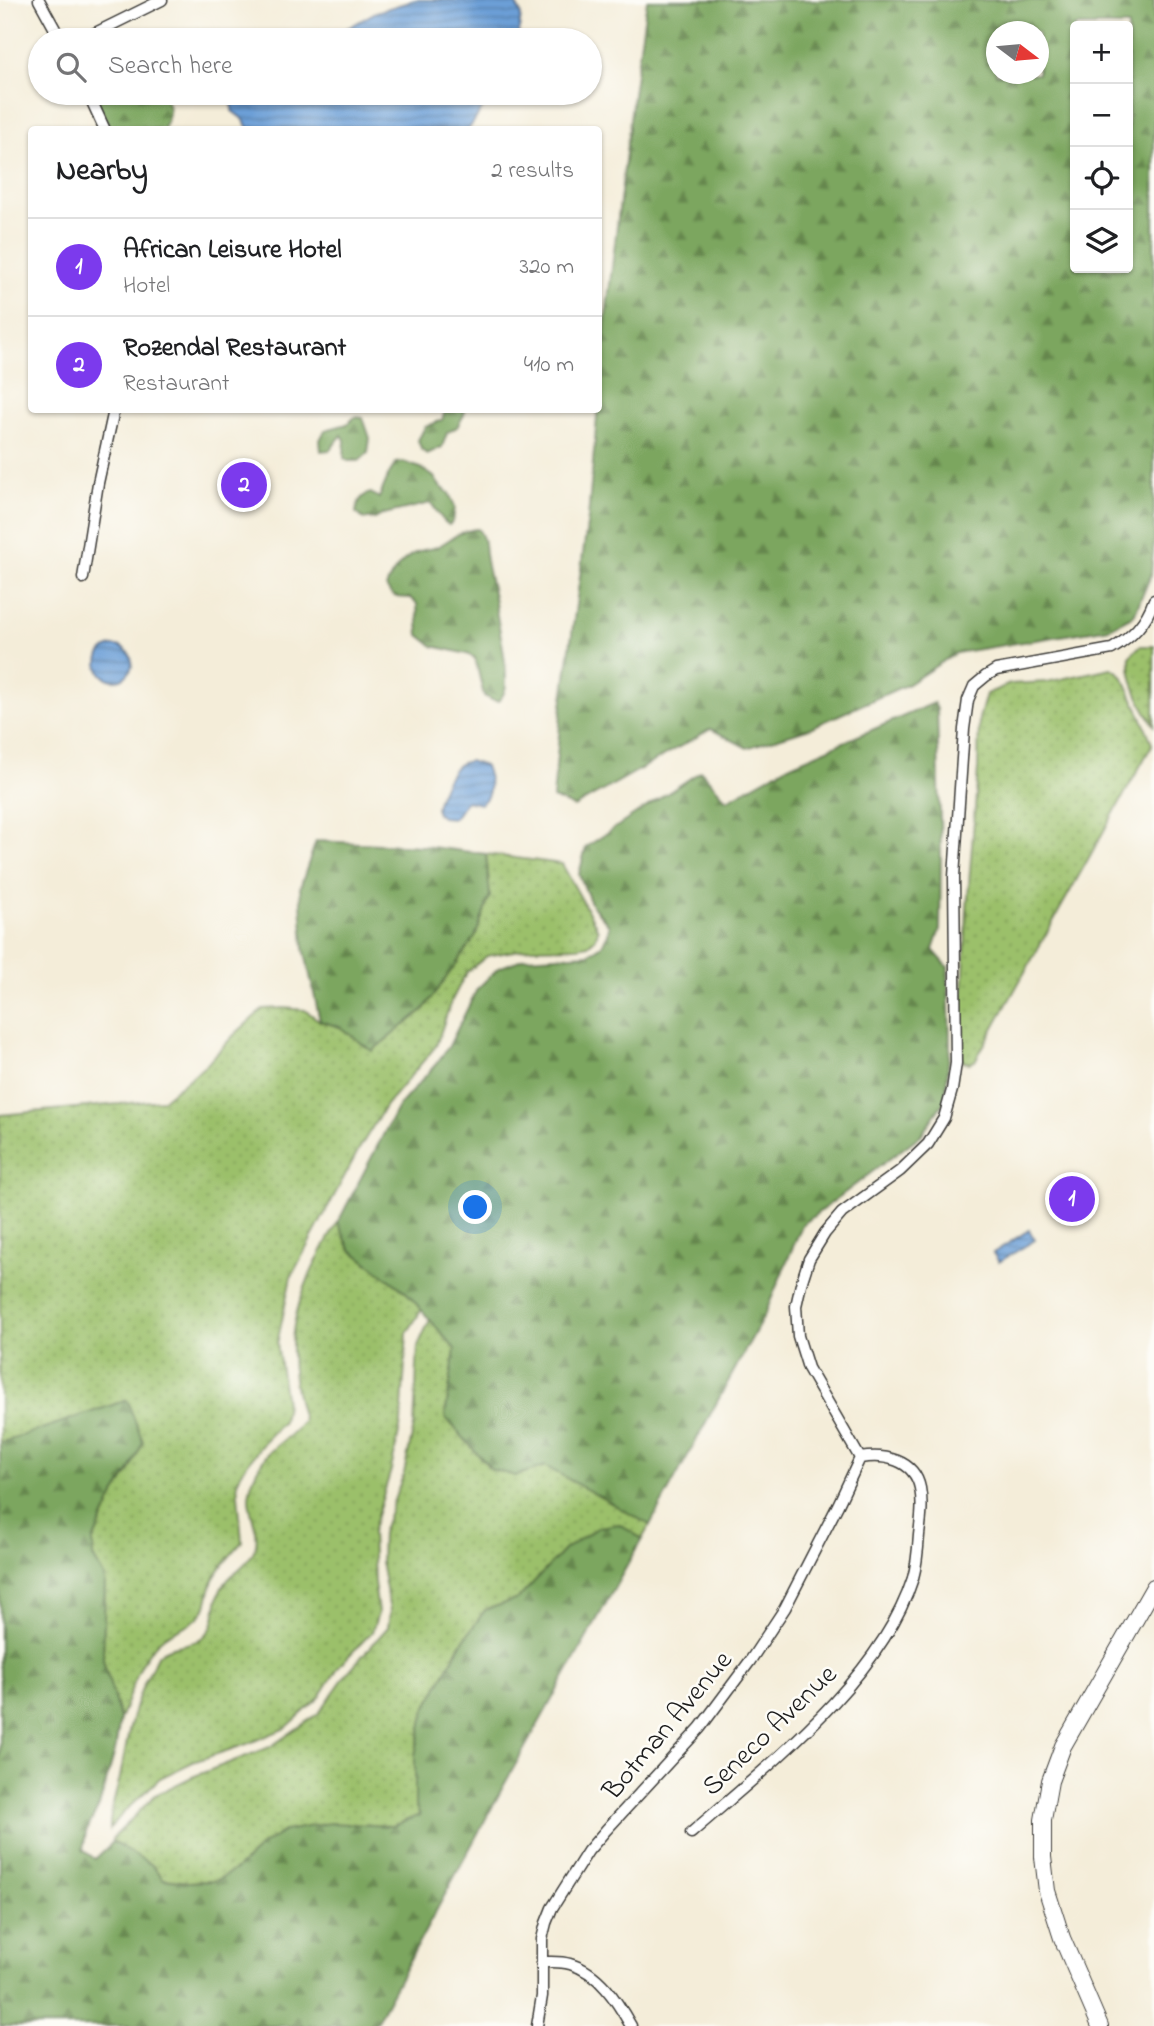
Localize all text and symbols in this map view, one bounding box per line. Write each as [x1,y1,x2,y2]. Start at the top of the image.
north arrow [986,21,1049,84]
map controls [1070,21,1133,273]
button: + [1070,21,1133,84]
search box [28,28,602,105]
icon: search [52,48,90,86]
text: Search here [108,48,233,86]
button: − [1070,84,1133,147]
button: locate [1070,147,1133,210]
text: Nearby [56,150,148,194]
text: 2 results [491,155,574,188]
button: layers [1070,210,1133,273]
text: African Leisure Hotel [123,232,342,270]
text: 1 [75,251,83,284]
text: 320 m [520,251,574,284]
text: Hotel [123,270,170,303]
text: Rozendal Restaurant [123,330,346,368]
text: 2 [73,349,85,382]
text: 410 m [524,349,574,382]
text: Restaurant [123,368,230,401]
pin: 2 [221,459,267,511]
pin: 1 [1049,1173,1095,1225]
your location [458,1190,492,1224]
street label: Botman Avenue [593,1642,744,1811]
street label: Seneco Avenue [693,1656,848,1807]

